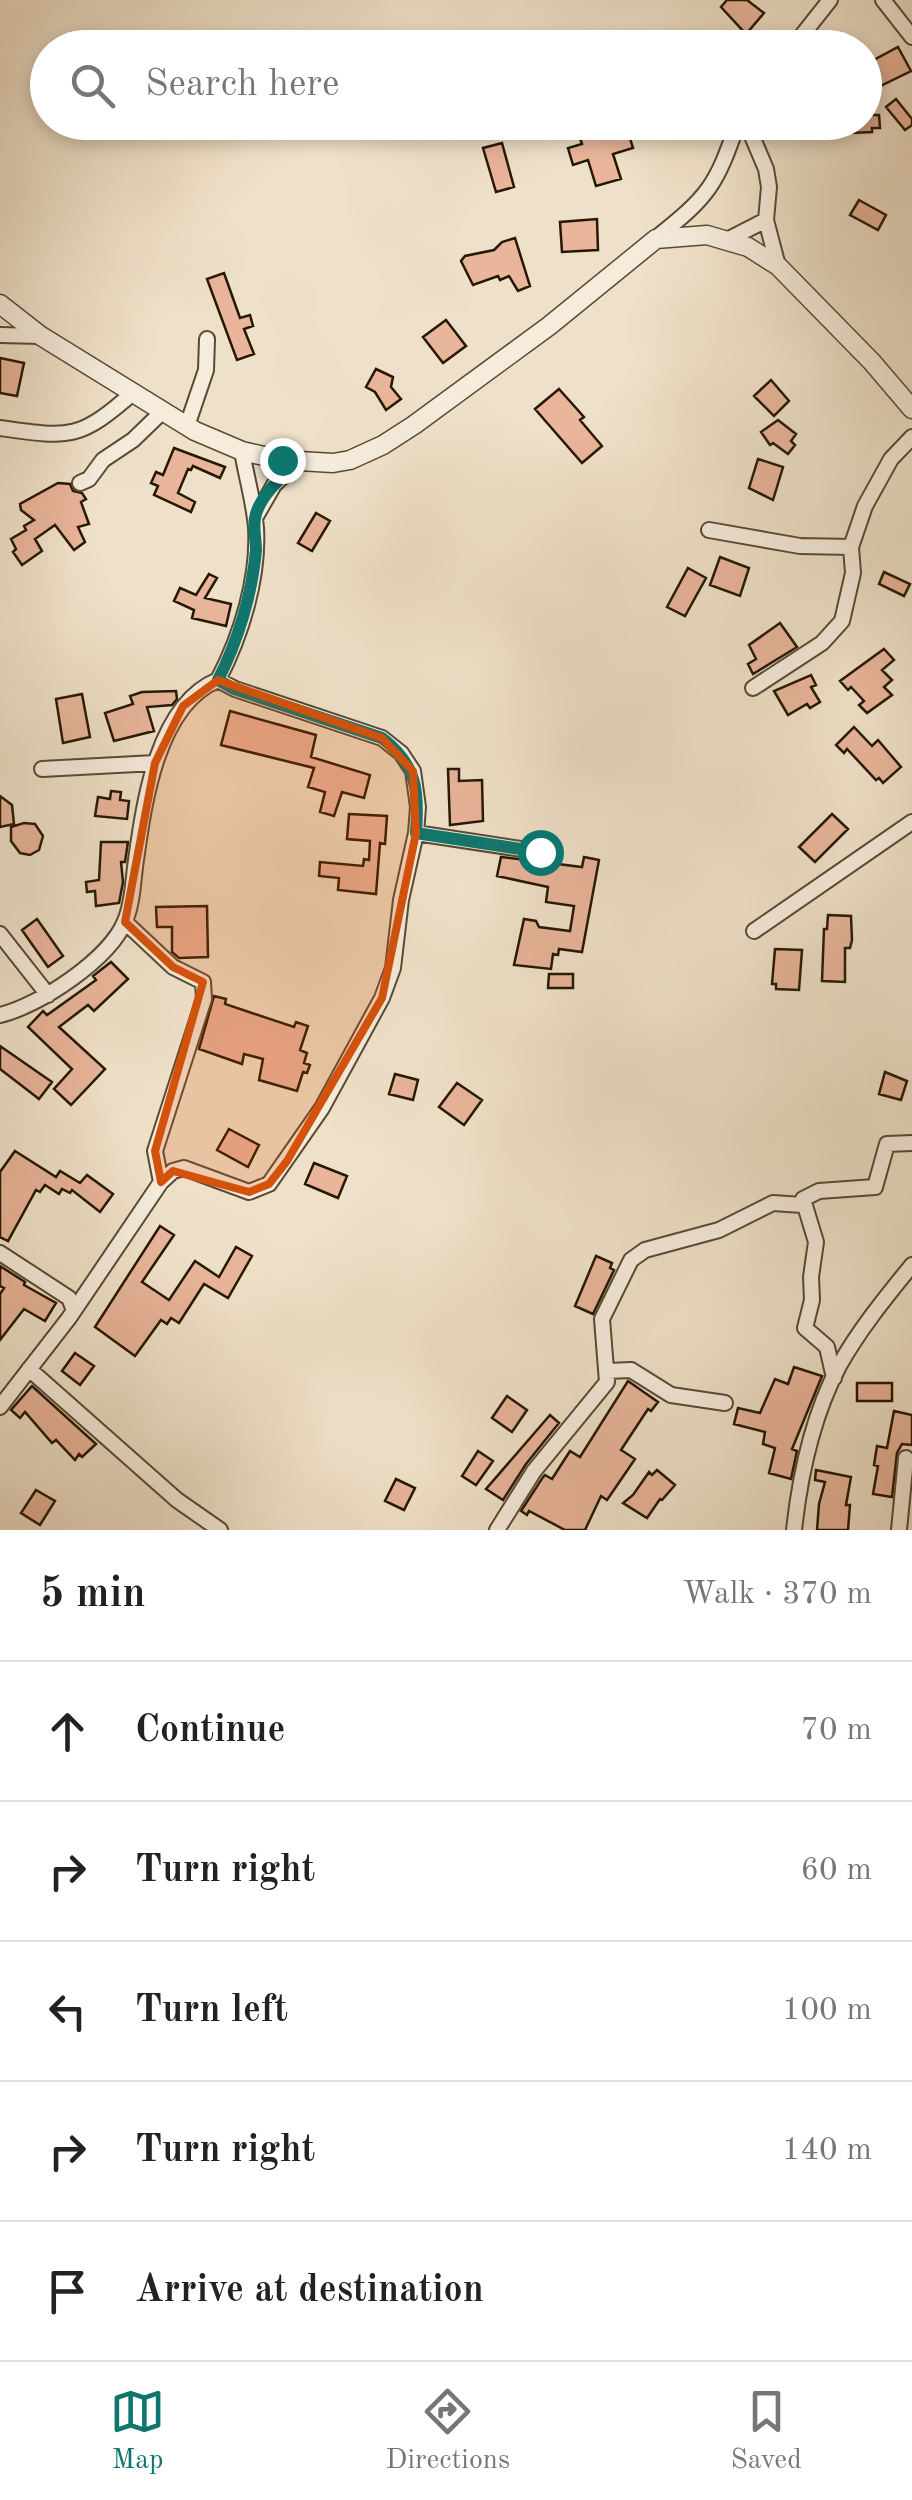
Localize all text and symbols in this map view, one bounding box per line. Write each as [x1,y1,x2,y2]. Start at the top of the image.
search box [30,30,882,140]
icon: search [65,58,120,113]
text: Search here [145,66,340,104]
route end [260,438,306,484]
route start [518,830,564,876]
text: 5 min [40,1574,146,1616]
text: Walk · 370 m [682,1579,872,1611]
icon: ahead [40,1704,95,1759]
text: Continue [135,1712,285,1750]
text: 70 m [801,1715,872,1747]
icon: right [40,1844,95,1899]
text: Turn right [135,1852,315,1890]
text: 60 m [801,1855,872,1887]
icon: left [40,1984,95,2039]
text: Turn left [135,1992,288,2030]
text: 100 m [782,1995,872,2027]
icon: right [40,2124,95,2179]
text: Turn right [135,2132,315,2170]
text: 140 m [782,2135,872,2167]
icon: arrive [40,2264,95,2319]
text: Arrive at destination [135,2272,484,2310]
tab: Map [110,2384,165,2479]
tab: Directions [386,2384,510,2479]
tab: Saved [730,2384,802,2479]

